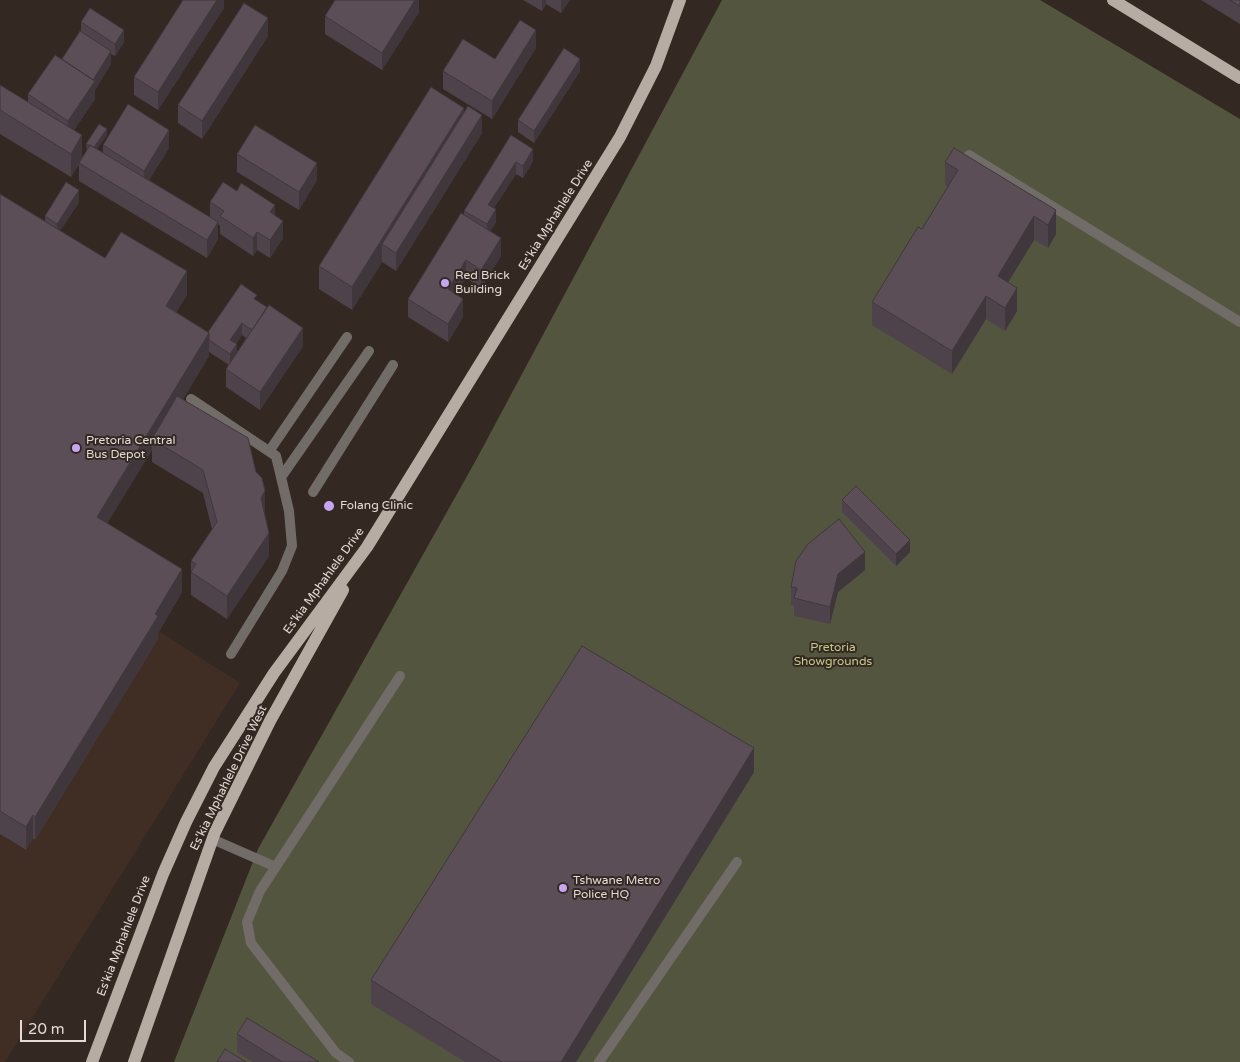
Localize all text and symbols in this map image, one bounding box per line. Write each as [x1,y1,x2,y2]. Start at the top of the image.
street label: Es'kia Mphahlele Drive [516,157,596,273]
place label: Red Brick Building [455,269,510,297]
marker: Red Brick Building [439,277,451,289]
place label: Pretoria Central Bus Depot [86,434,175,462]
marker: Pretoria Central Bus Depot [70,442,82,454]
marker: Folang Clinic [322,499,336,513]
place label: Folang Clinic [340,499,413,513]
street label: Es'kia Mphahlele Drive [281,525,367,637]
park label: Pretoria Showgrounds [794,641,872,669]
street label: Es'kia Mphahlele Drive West [187,703,271,853]
street label: Es'kia Mphahlele Drive [94,874,154,998]
place label: Tshwane Metro Police HQ [573,874,660,902]
marker: Tshwane Metro Police HQ [557,882,569,894]
scale bar [22,1010,89,1042]
text: 20 m [28,1020,65,1038]

